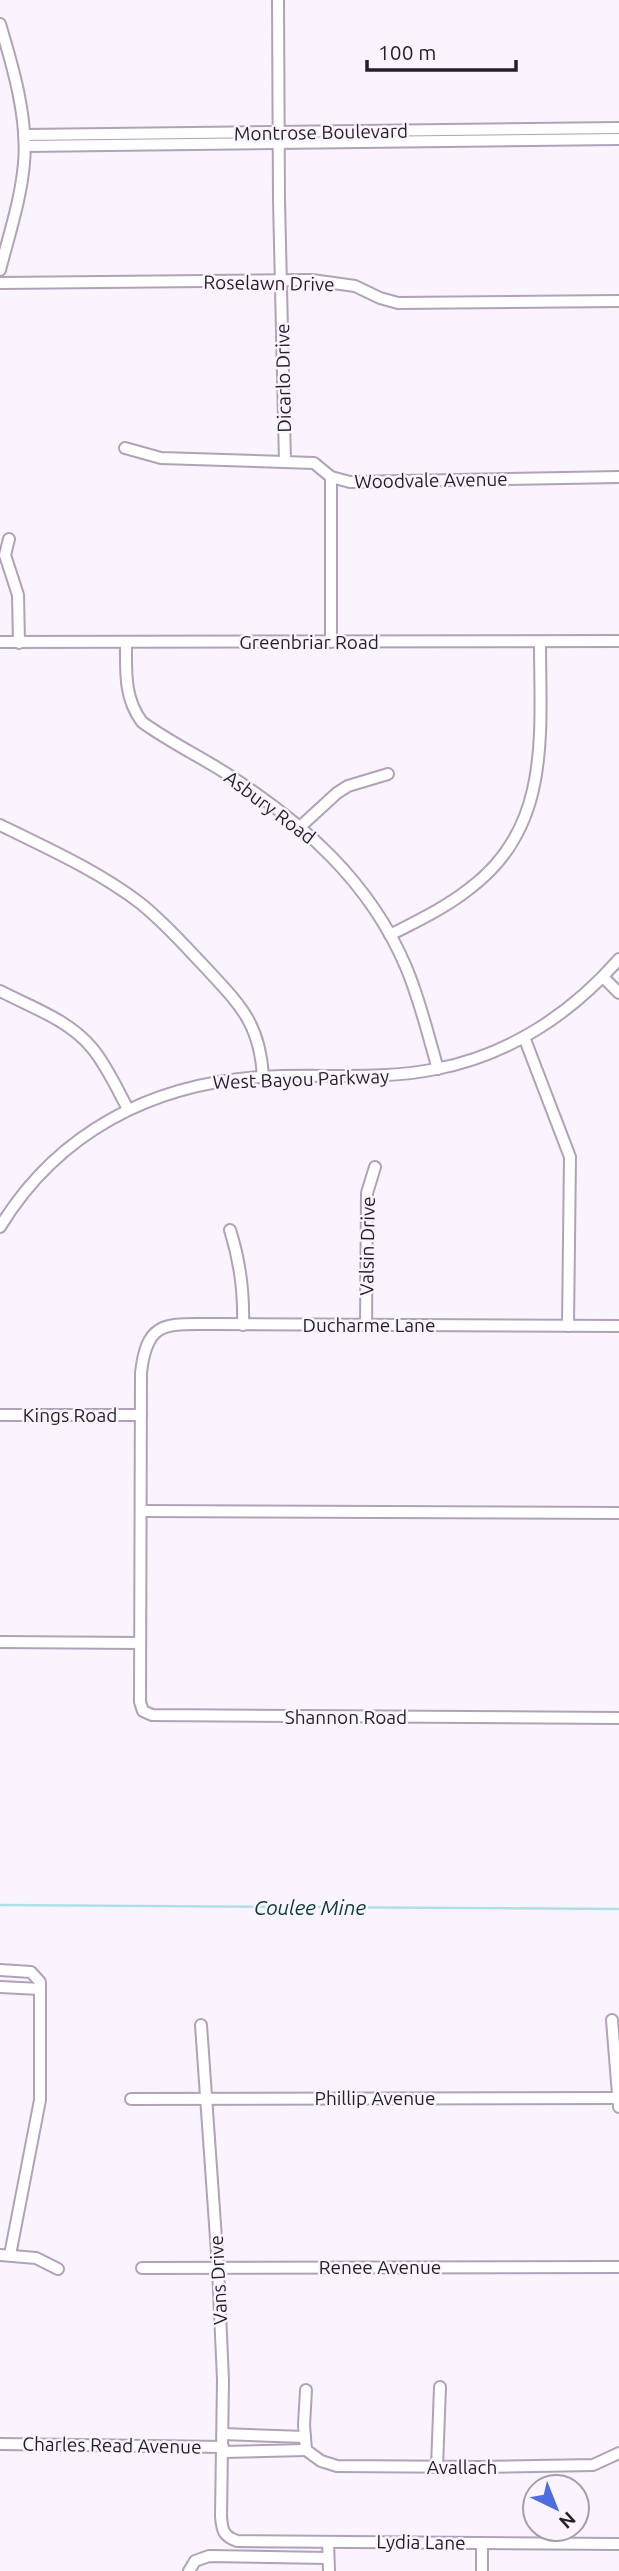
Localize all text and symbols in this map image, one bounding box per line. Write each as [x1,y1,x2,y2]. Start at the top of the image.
scale bar [367,28,516,72]
text: 100 m [378,40,436,64]
street label: Montrose Boulevard [234,119,408,145]
street label: Roselawn Drive [203,271,335,295]
street label: Dicarlo Drive [271,323,295,433]
street label: Woodvale Avenue [354,468,508,492]
street label: Greenbriar Road [239,631,379,653]
street label: Asbury Road [220,766,320,848]
street label: West Bayou Parkway [212,1065,390,1093]
street label: Valsin Drive [355,1196,379,1296]
street label: Ducharme Lane [303,1314,435,1336]
street label: Kings Road [23,1404,117,1426]
street label: Shannon Road [285,1706,407,1728]
water label: Coulee Mine [254,1895,367,1919]
street label: Phillip Avenue [315,2087,435,2109]
street label: Vans Drive [205,2235,231,2325]
street label: Renee Avenue [319,2256,441,2278]
street label: Charles Read Avenue [22,2432,202,2458]
street label: Avallach [427,2456,497,2478]
north arrow [521,2473,591,2543]
text: N [555,2508,580,2533]
street label: Lydia Lane [376,2530,466,2554]

